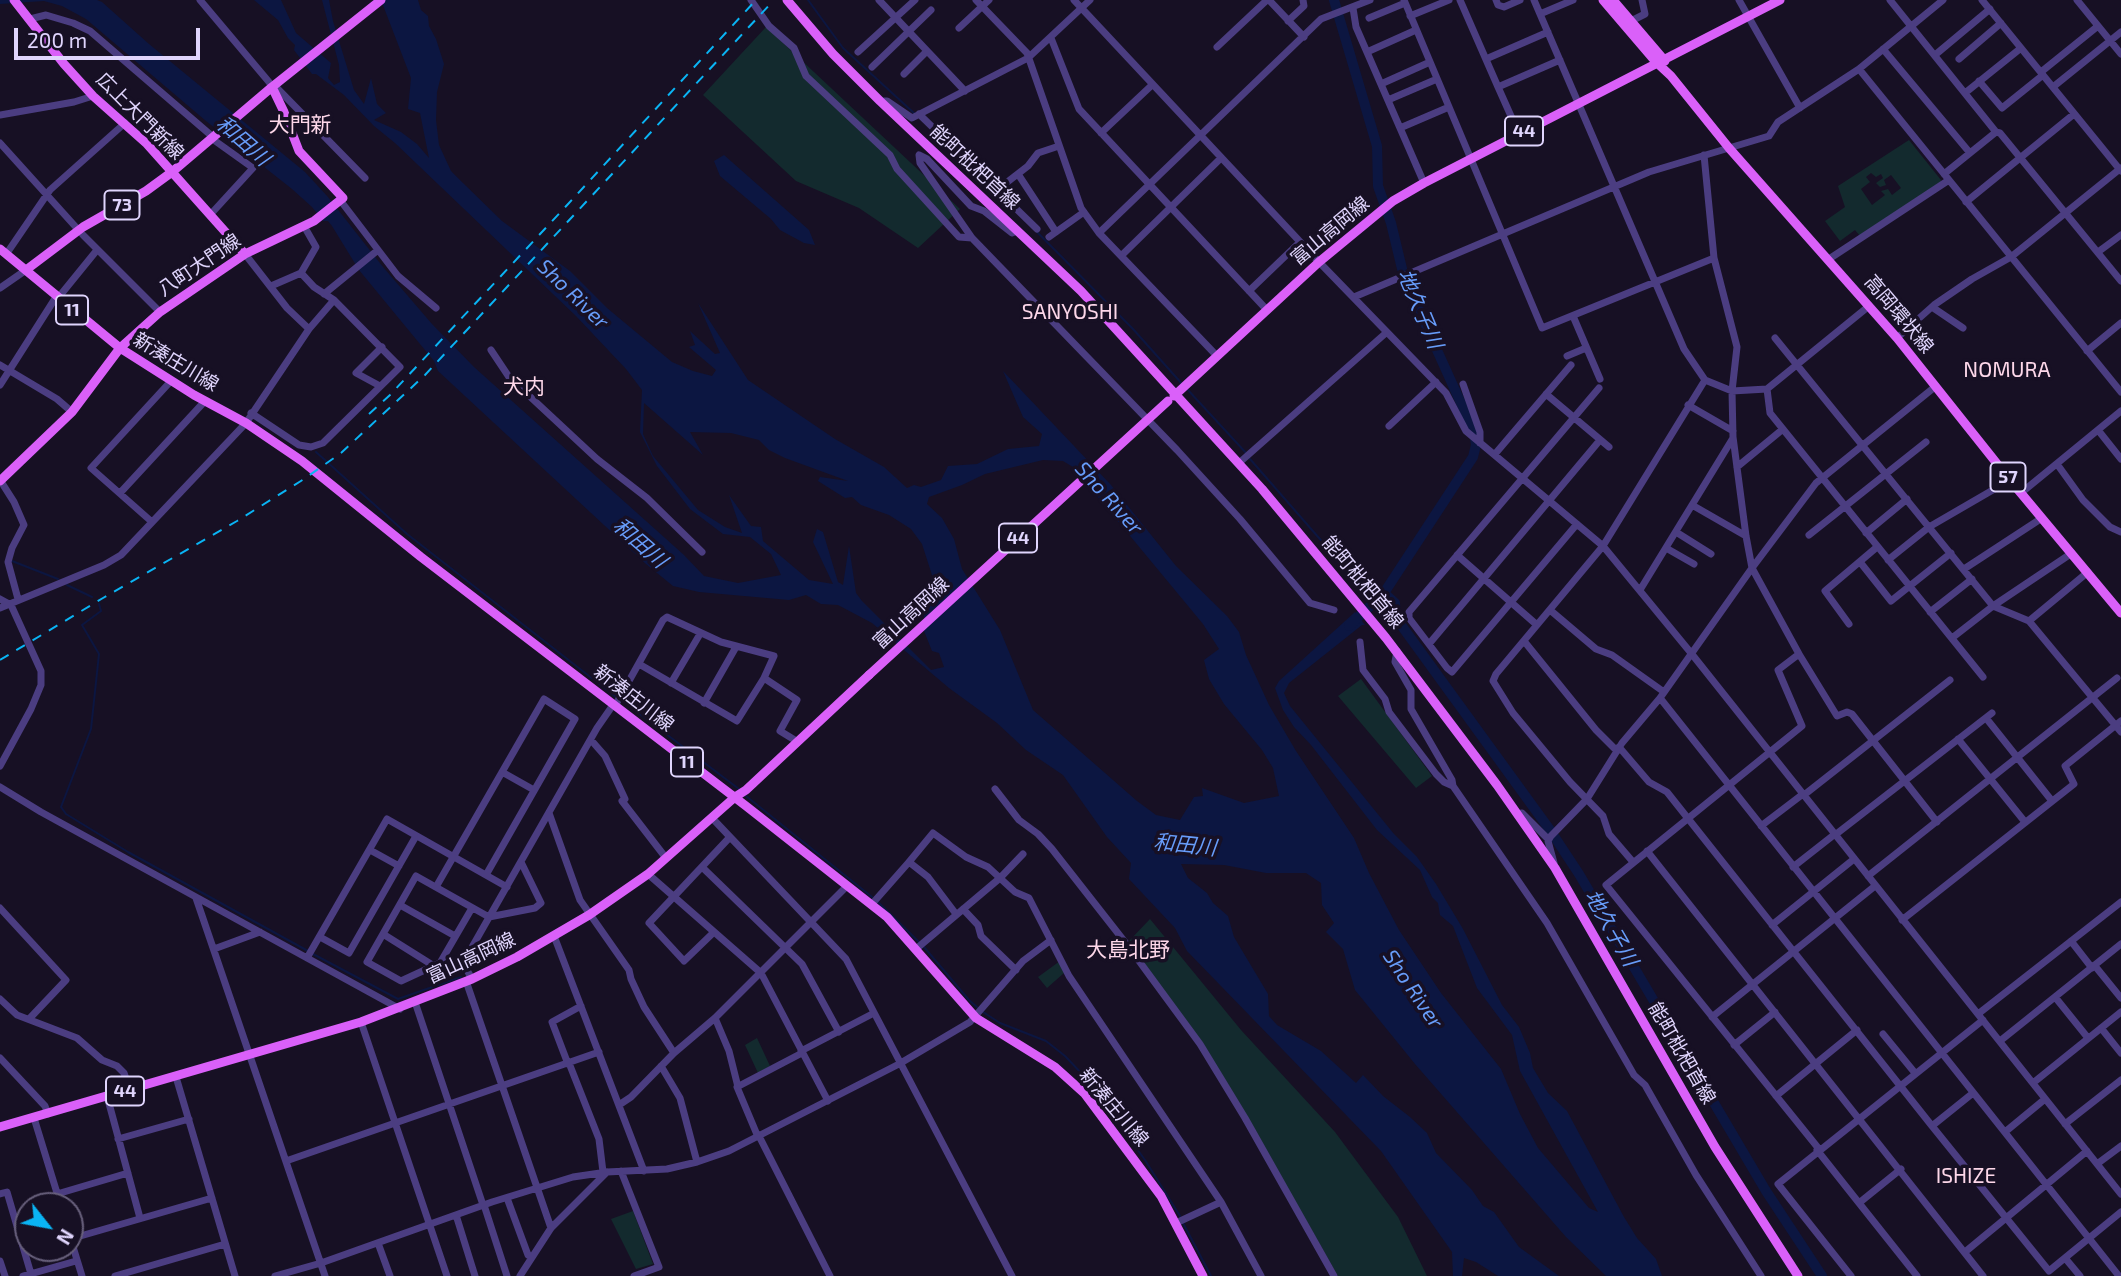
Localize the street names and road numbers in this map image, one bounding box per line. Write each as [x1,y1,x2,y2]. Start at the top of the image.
street label: 広上大門新線 [92,68,188,164]
road number: 44 [1505,116,1543,146]
street label: 能町枇杷首線 [926,120,1024,214]
road number: 73 [104,190,140,220]
street label: 富山高岡線 [1286,192,1374,270]
street label: 八町大門線 [153,229,245,301]
street label: 高岡環状線 [1860,270,1938,358]
road number: 11 [56,296,88,324]
street label: 新湊庄川線 [129,328,223,396]
road number: 57 [1990,462,2025,491]
road number: 44 [999,524,1037,552]
street label: 能町枇杷首線 [1318,531,1408,633]
street label: 富山高岡線 [868,572,954,654]
street label: 新湊庄川線 [590,660,678,736]
road number: 11 [671,748,703,776]
street label: 富山高岡線 [423,928,519,988]
street label: 能町枇杷首線 [1644,998,1720,1108]
street label: 新湊庄川線 [1075,1063,1153,1151]
road number: 44 [106,1076,144,1106]

